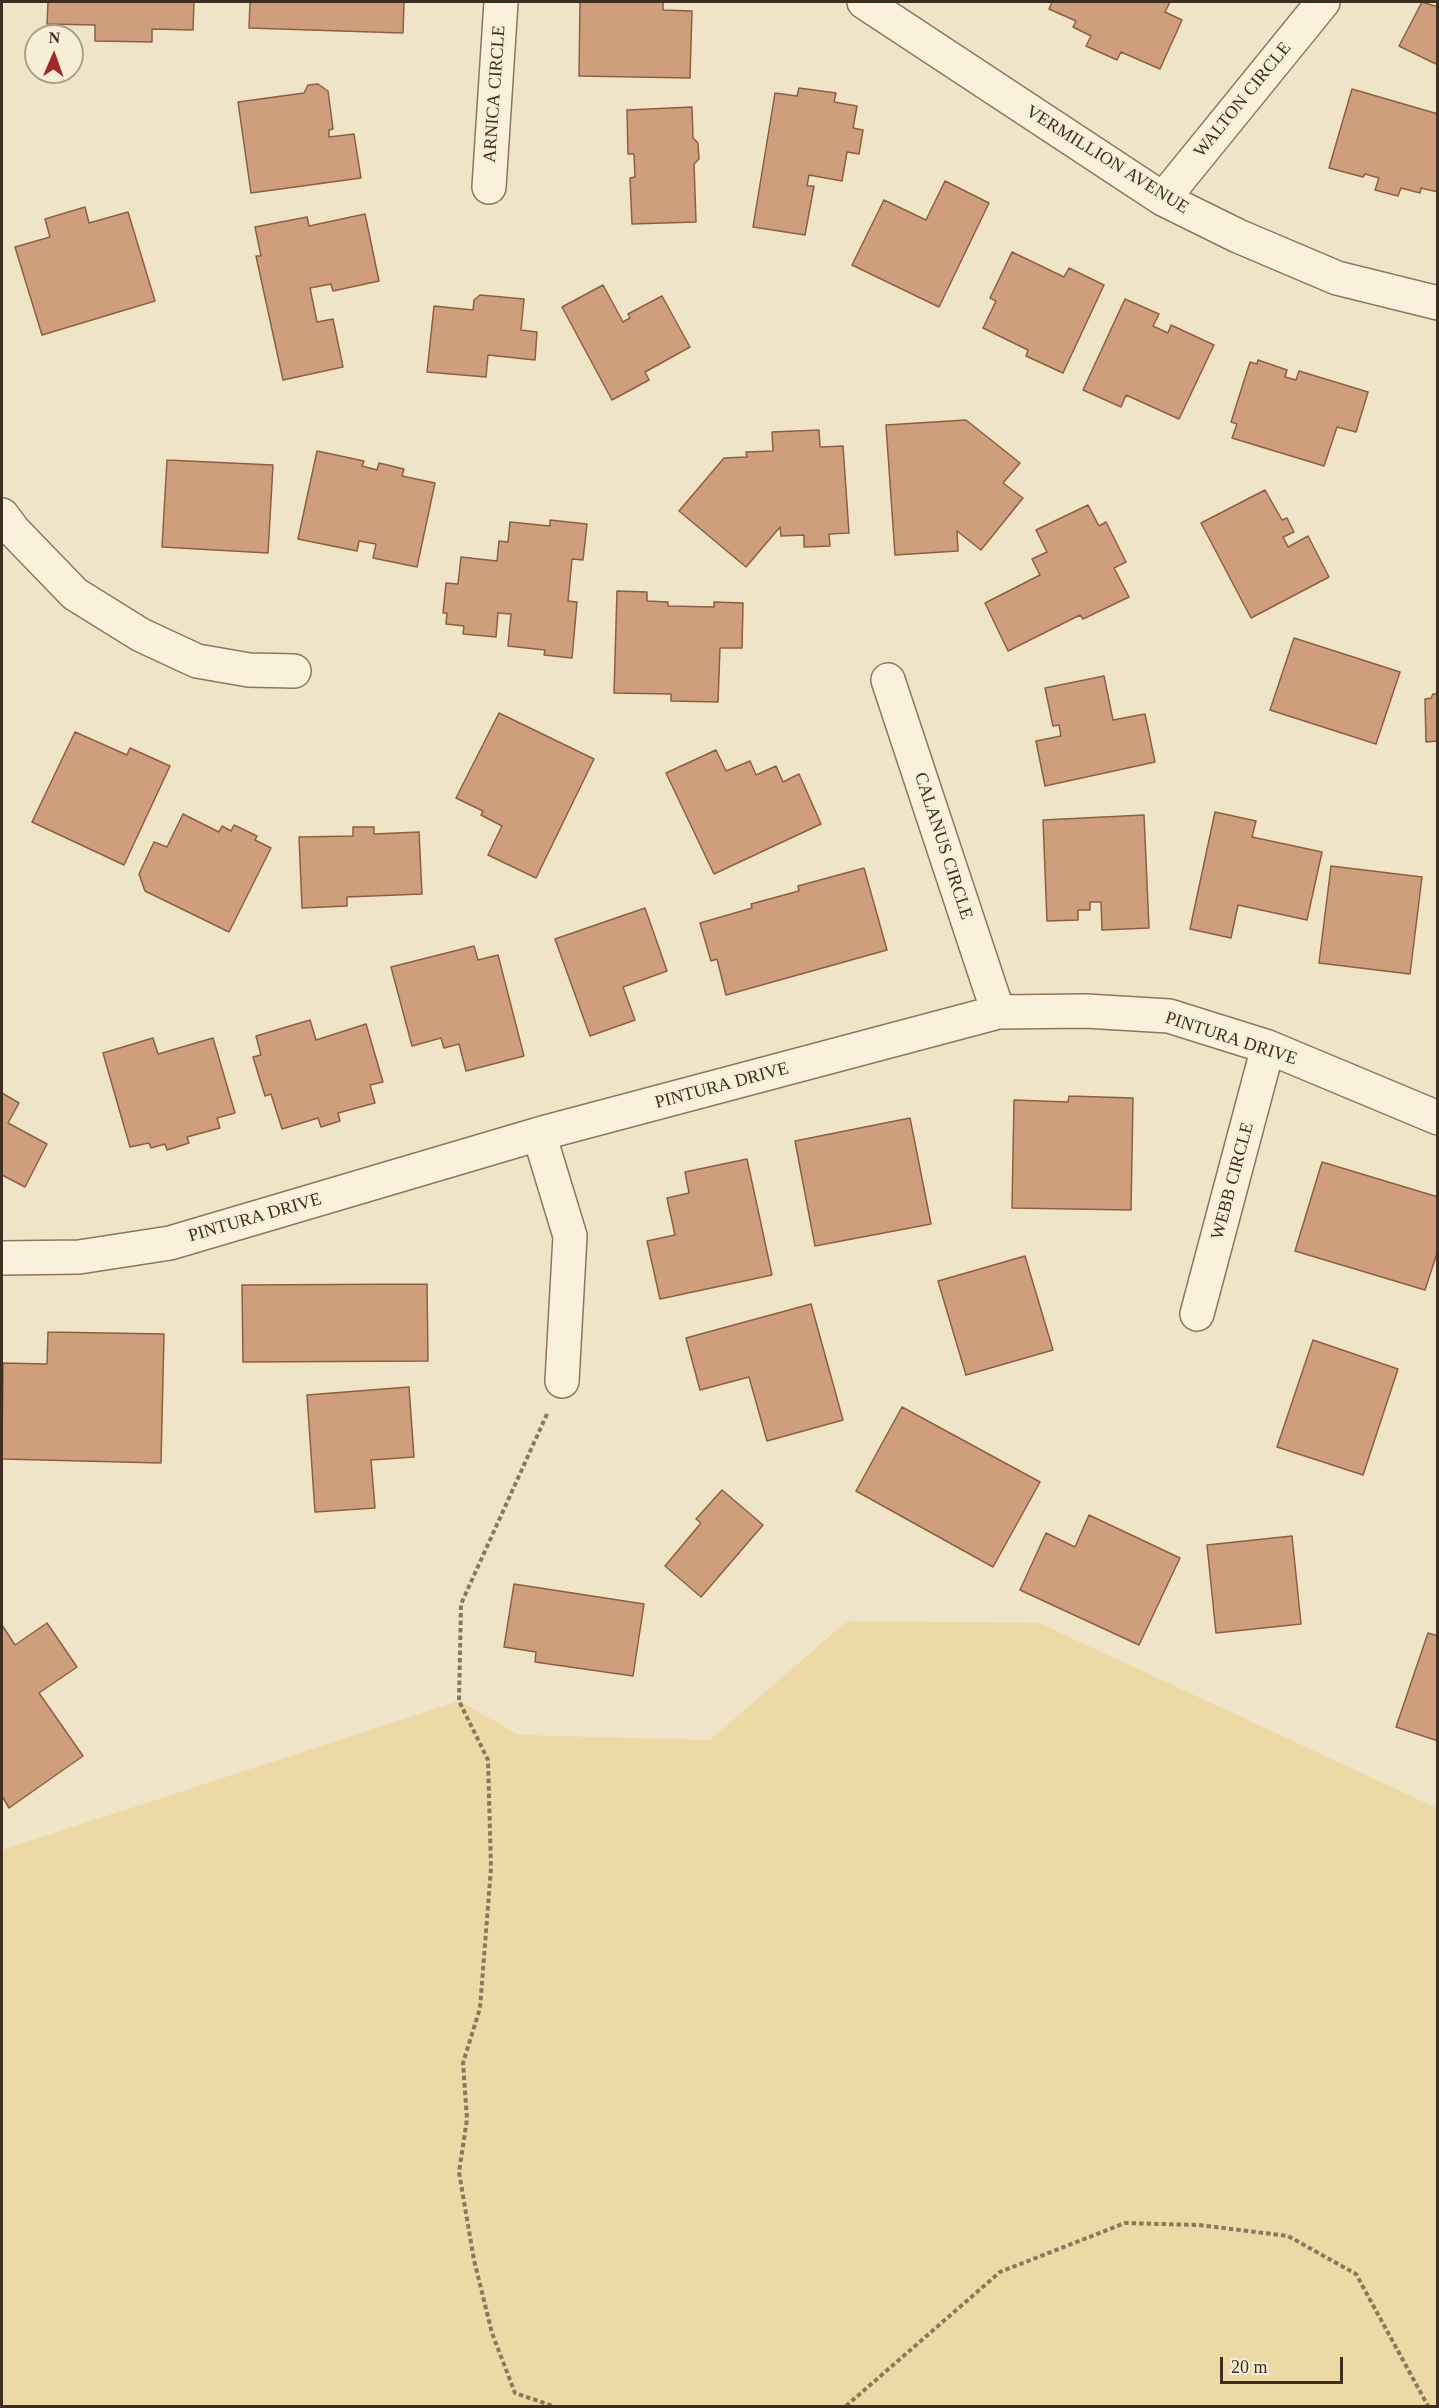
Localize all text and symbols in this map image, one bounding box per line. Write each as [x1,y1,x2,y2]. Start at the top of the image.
north arrow [24,24,84,84]
street label: ARNICA CIRCLE [479,25,511,163]
text: N [49,29,61,46]
street label: WALTON CIRCLE [1190,38,1296,162]
street label: VERMILLION AVENUE [1021,101,1193,219]
street label: CALANUS CIRCLE [909,770,977,922]
street label: PINTURA DRIVE [1162,1007,1300,1071]
street label: PINTURA DRIVE [653,1058,791,1114]
street label: WEBB CIRCLE [1207,1120,1259,1242]
street label: PINTURA DRIVE [186,1189,324,1247]
scale bar [1223,2345,1346,2383]
text: 20 m [1231,2357,1268,2377]

